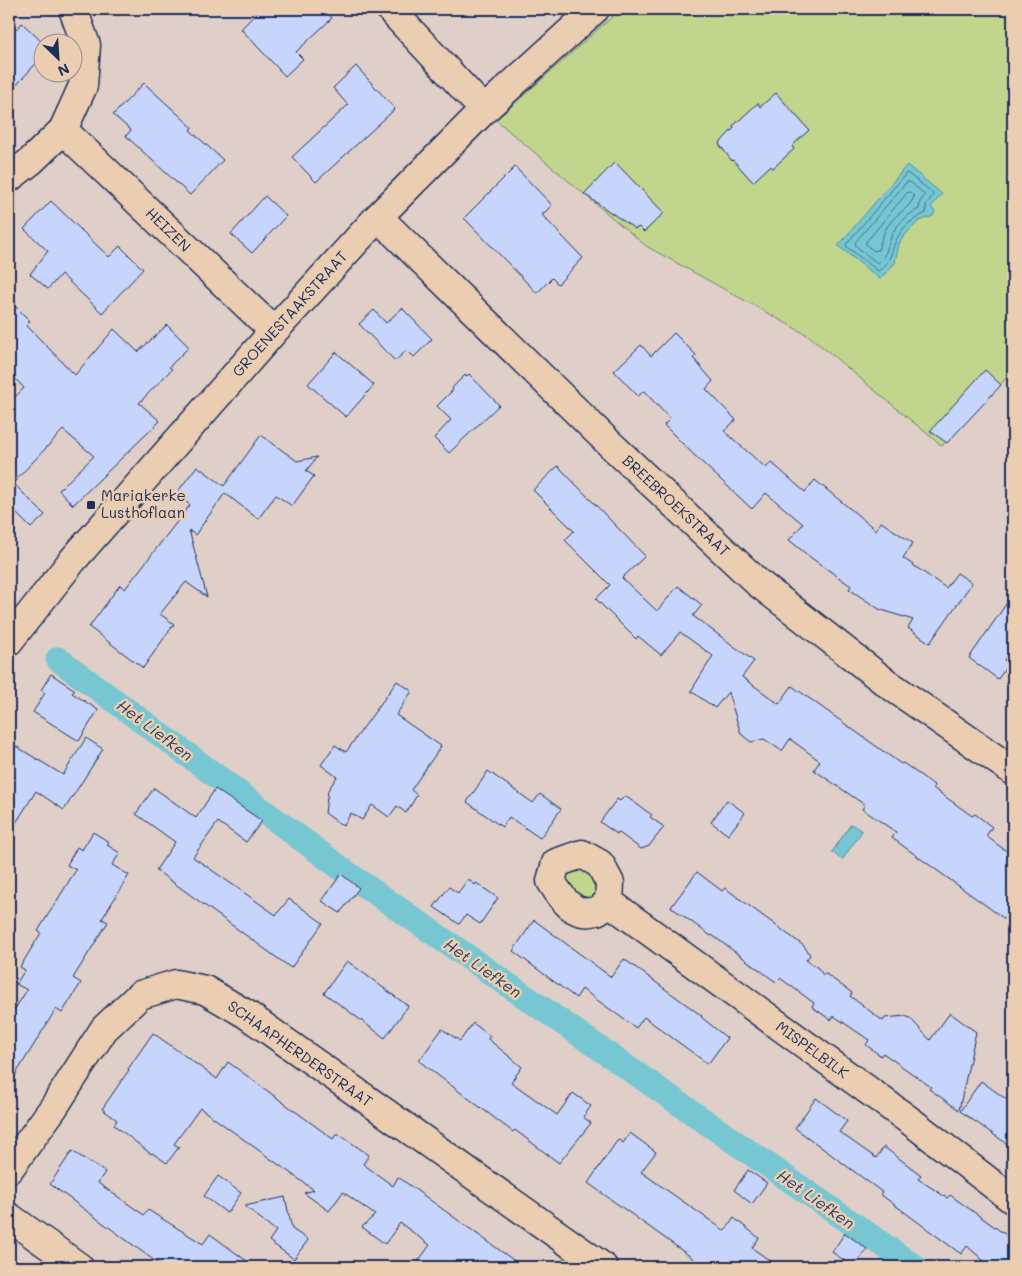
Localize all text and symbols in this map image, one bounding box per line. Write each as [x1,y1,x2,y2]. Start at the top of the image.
north arrow [32,32,82,82]
text: N [55,59,73,81]
street label: HEIZEN [142,203,196,256]
street label: GROENESTAAKSTRAAT [227,246,351,381]
street label: BREEBROEKSTRAAT [619,450,735,560]
place label: Mariakerke Lusthoflaan [101,485,186,522]
marker: Mariakerke Lusthoflaan [85,499,97,511]
water label: Het Liefken [113,694,198,765]
water label: Het Liefken [440,933,526,1002]
street label: SCHAAPHERDERSTRAAT [224,995,377,1111]
street label: MISPELBILK [772,1016,853,1082]
water label: Het Liefken [773,1164,859,1233]

